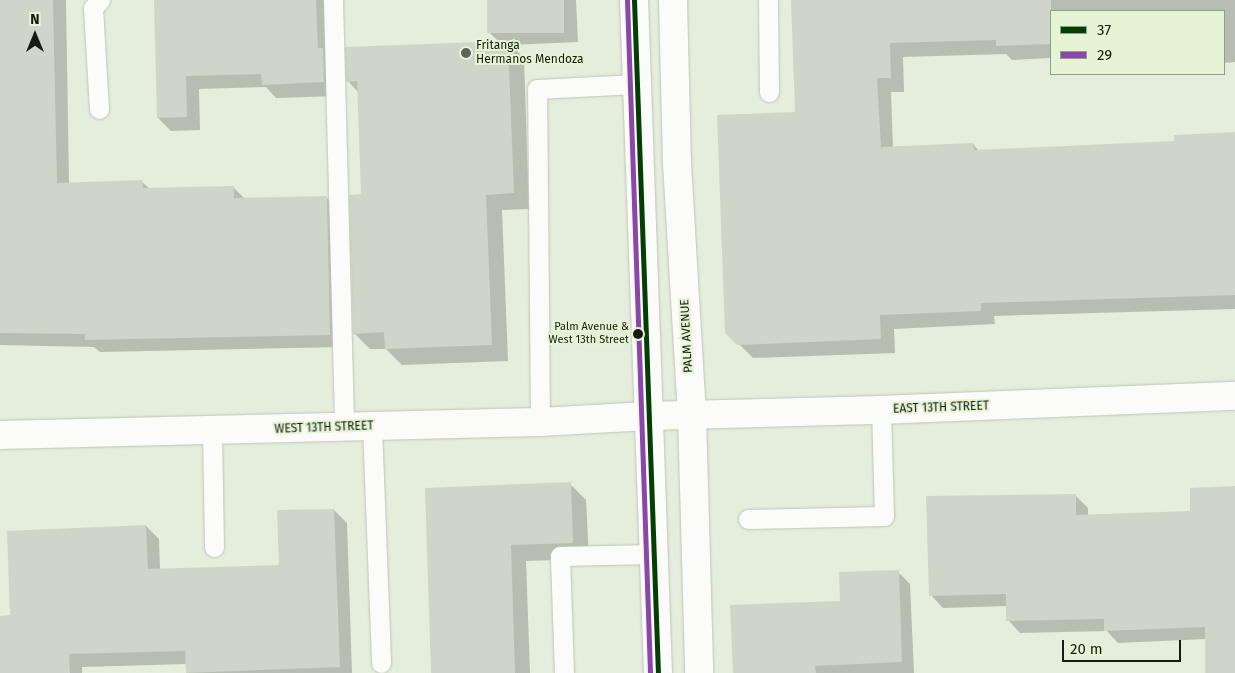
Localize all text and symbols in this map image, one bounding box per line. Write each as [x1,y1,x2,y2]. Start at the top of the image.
north arrow [10,10,60,60]
legend [1050,10,1225,75]
text: N [30,11,40,28]
text: 37 [1097,21,1111,39]
place label: Fritanga Hermanos Mendoza [476,39,584,67]
text: 29 [1097,46,1112,64]
marker: Fritanga Hermanos Mendoza [460,47,472,59]
street label: PALM AVENUE [678,299,696,373]
place label: Palm Avenue & West 13th Street [549,321,629,347]
marker: Palm Avenue & West 13th Street [633,329,643,339]
street label: EAST 13TH STREET [893,399,989,417]
street label: WEST 13TH STREET [274,419,374,437]
scale bar [1065,630,1184,662]
text: 20 m [1070,640,1103,658]

